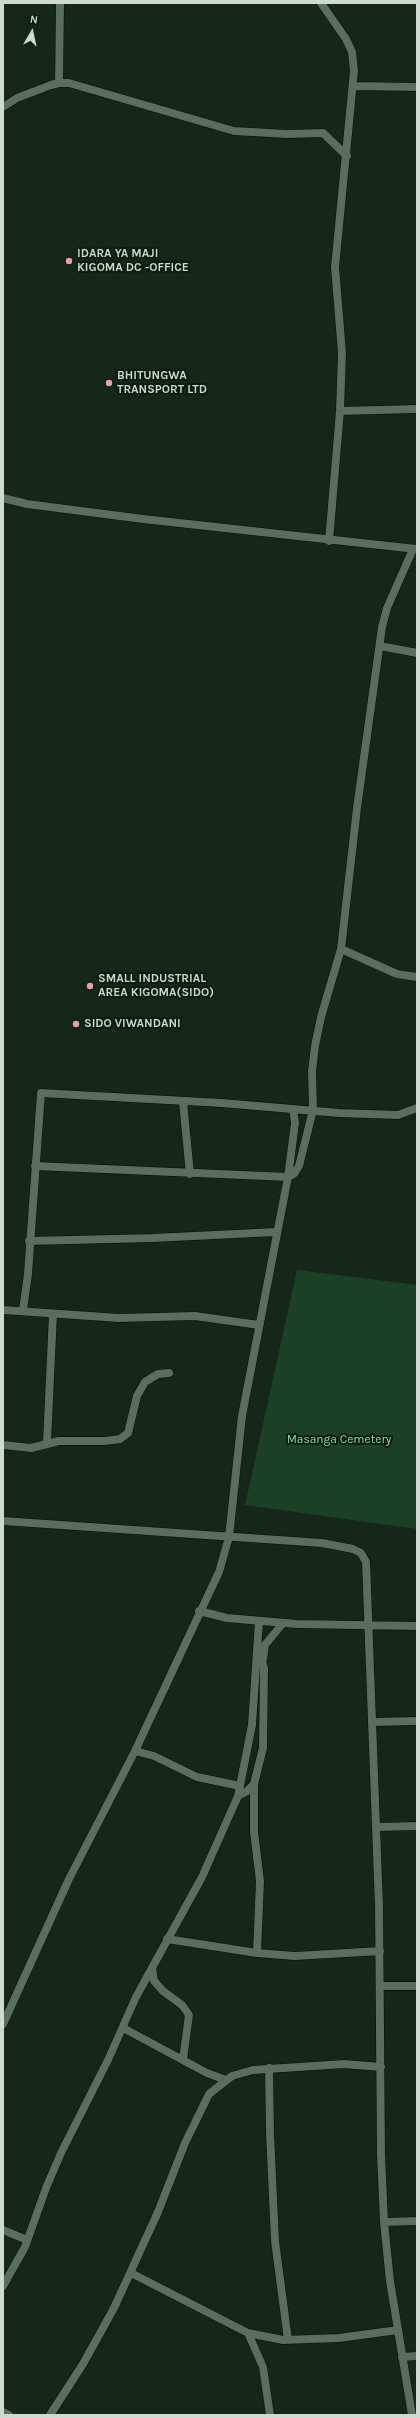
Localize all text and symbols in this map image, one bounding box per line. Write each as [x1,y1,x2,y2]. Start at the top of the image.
north arrow [12,12,52,52]
text: N [29,13,39,27]
place label: IDARA YA MAJI KIGOMA DC -OFFICE [77,247,189,275]
marker: IDARA YA MAJI KIGOMA DC -OFFICE [64,256,74,266]
place label: BHITUNGWA TRANSPORT LTD [117,369,207,397]
marker: BHITUNGWA TRANSPORT LTD [104,378,114,388]
place label: SMALL INDUSTRIAL AREA KIGOMA(SIDO) [98,972,214,1000]
marker: SMALL INDUSTRIAL AREA KIGOMA(SIDO) [85,981,95,991]
place label: SIDO VIWANDANI [84,1017,181,1031]
marker: SIDO VIWANDANI [71,1019,81,1029]
park label: Masanga Cemetery [287,1433,391,1447]

